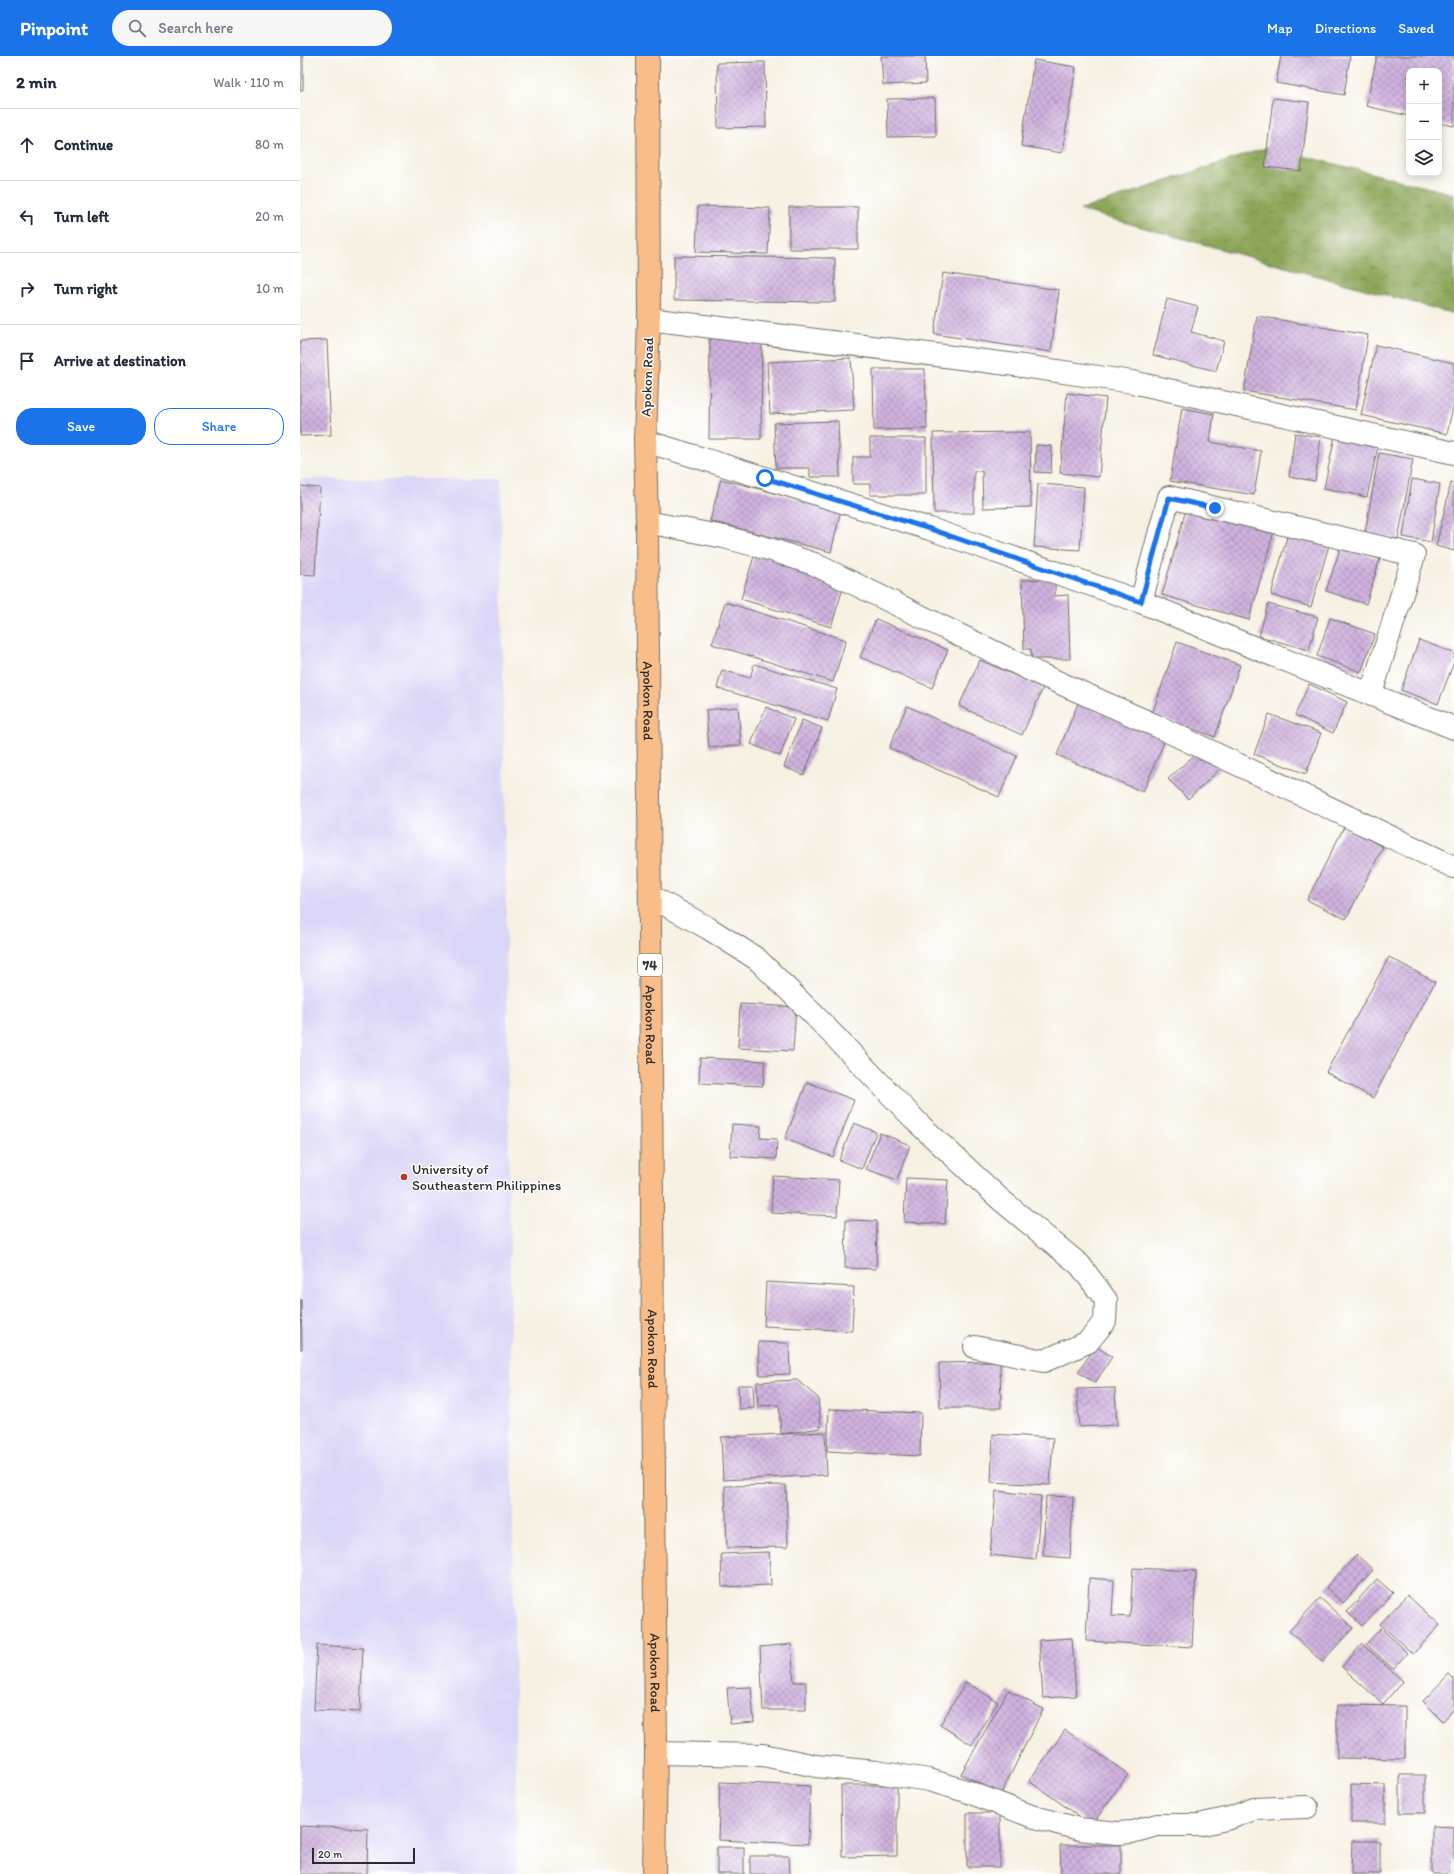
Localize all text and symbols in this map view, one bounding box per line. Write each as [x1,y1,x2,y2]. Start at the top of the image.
search box [112,10,392,46]
text: Pinpoint [20,17,88,40]
icon: search [126,17,148,39]
text: Search here [158,19,233,37]
text: Map [1267,20,1293,37]
text: Directions [1315,20,1376,37]
text: Saved [1398,20,1434,37]
map controls [1406,68,1442,176]
button: + [1406,68,1442,104]
text: 2 min [16,72,56,92]
text: Walk · 110 m [213,75,284,90]
button: − [1406,104,1442,140]
icon: ahead [16,134,38,156]
text: Continue [54,136,113,154]
text: 80 m [255,137,284,152]
button: layers [1406,140,1442,176]
icon: left [16,206,38,228]
text: Turn left [54,208,109,226]
text: 20 m [255,209,284,224]
icon: right [16,278,38,300]
text: Turn right [54,280,118,298]
text: 10 m [256,281,284,296]
street label: Apokon Road [638,337,657,417]
icon: arrive [16,350,38,372]
text: Arrive at destination [54,352,186,370]
button: Save [16,408,146,445]
button: Share [154,408,284,445]
route start [756,469,774,487]
route end [1206,499,1224,517]
street label: Apokon Road [639,661,657,741]
road number: 74 [638,954,662,976]
street label: Apokon Road [641,985,659,1065]
place label: University of Southeastern Philippines [412,1161,561,1194]
marker: University of Southeastern Philippines [399,1172,409,1182]
street label: Apokon Road [644,1309,661,1389]
street label: Apokon Road [646,1633,664,1713]
scale bar [312,1846,415,1865]
text: 20 m [318,1848,342,1861]

